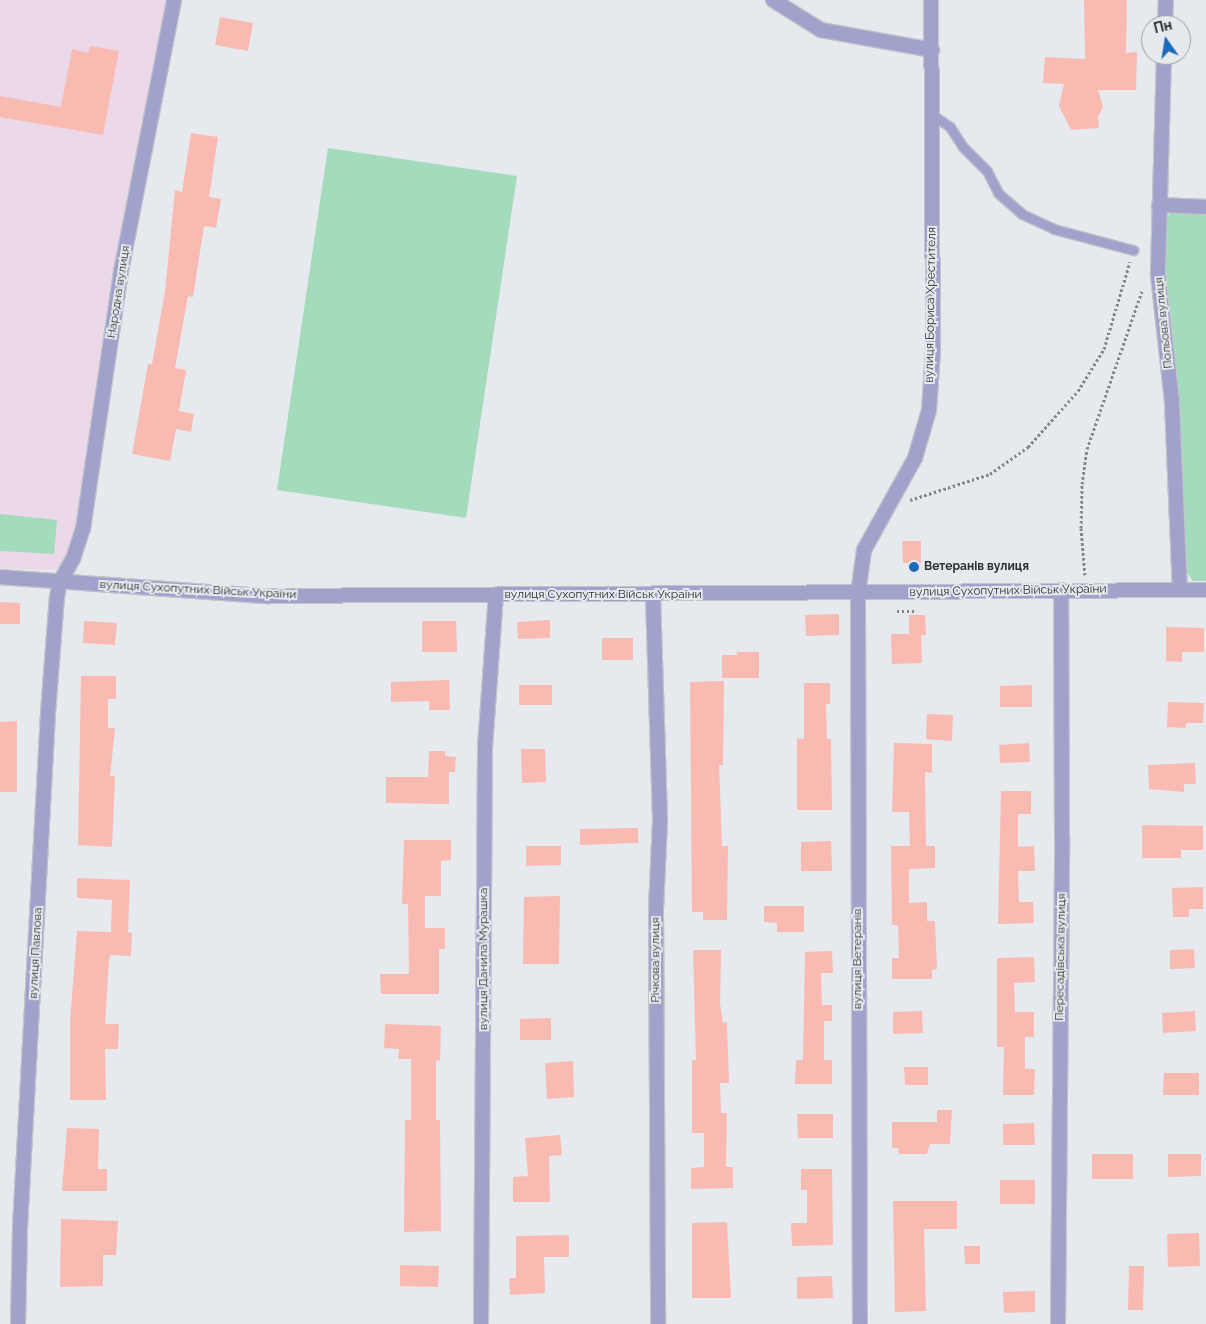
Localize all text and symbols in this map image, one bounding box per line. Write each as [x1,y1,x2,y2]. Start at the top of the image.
north arrow [1141,15,1191,65]
text: Пн [1152,16,1174,36]
street label: вулиця Бориса Хрестителя [922,227,940,383]
street label: Народна вулиця [105,245,133,339]
street label: Польова вулиця [1152,277,1176,369]
place label: Ветеранів вулиця [924,560,1029,574]
marker: Ветеранів вулиця [908,561,920,573]
street label: вулиця Сухопутних Військ України [99,578,297,602]
street label: вулиця Сухопутних Військ України [909,582,1107,600]
street label: вулиця Сухопутних Військ України [504,588,702,602]
street label: вулиця Данила Мурашка [477,888,491,1030]
street label: Пересадівська вулиця [1053,893,1069,1021]
street label: вулиця Павлова [26,907,46,999]
street label: вулиця Ветеранів [851,909,865,1009]
street label: Річкова вулиця [649,917,663,1003]

